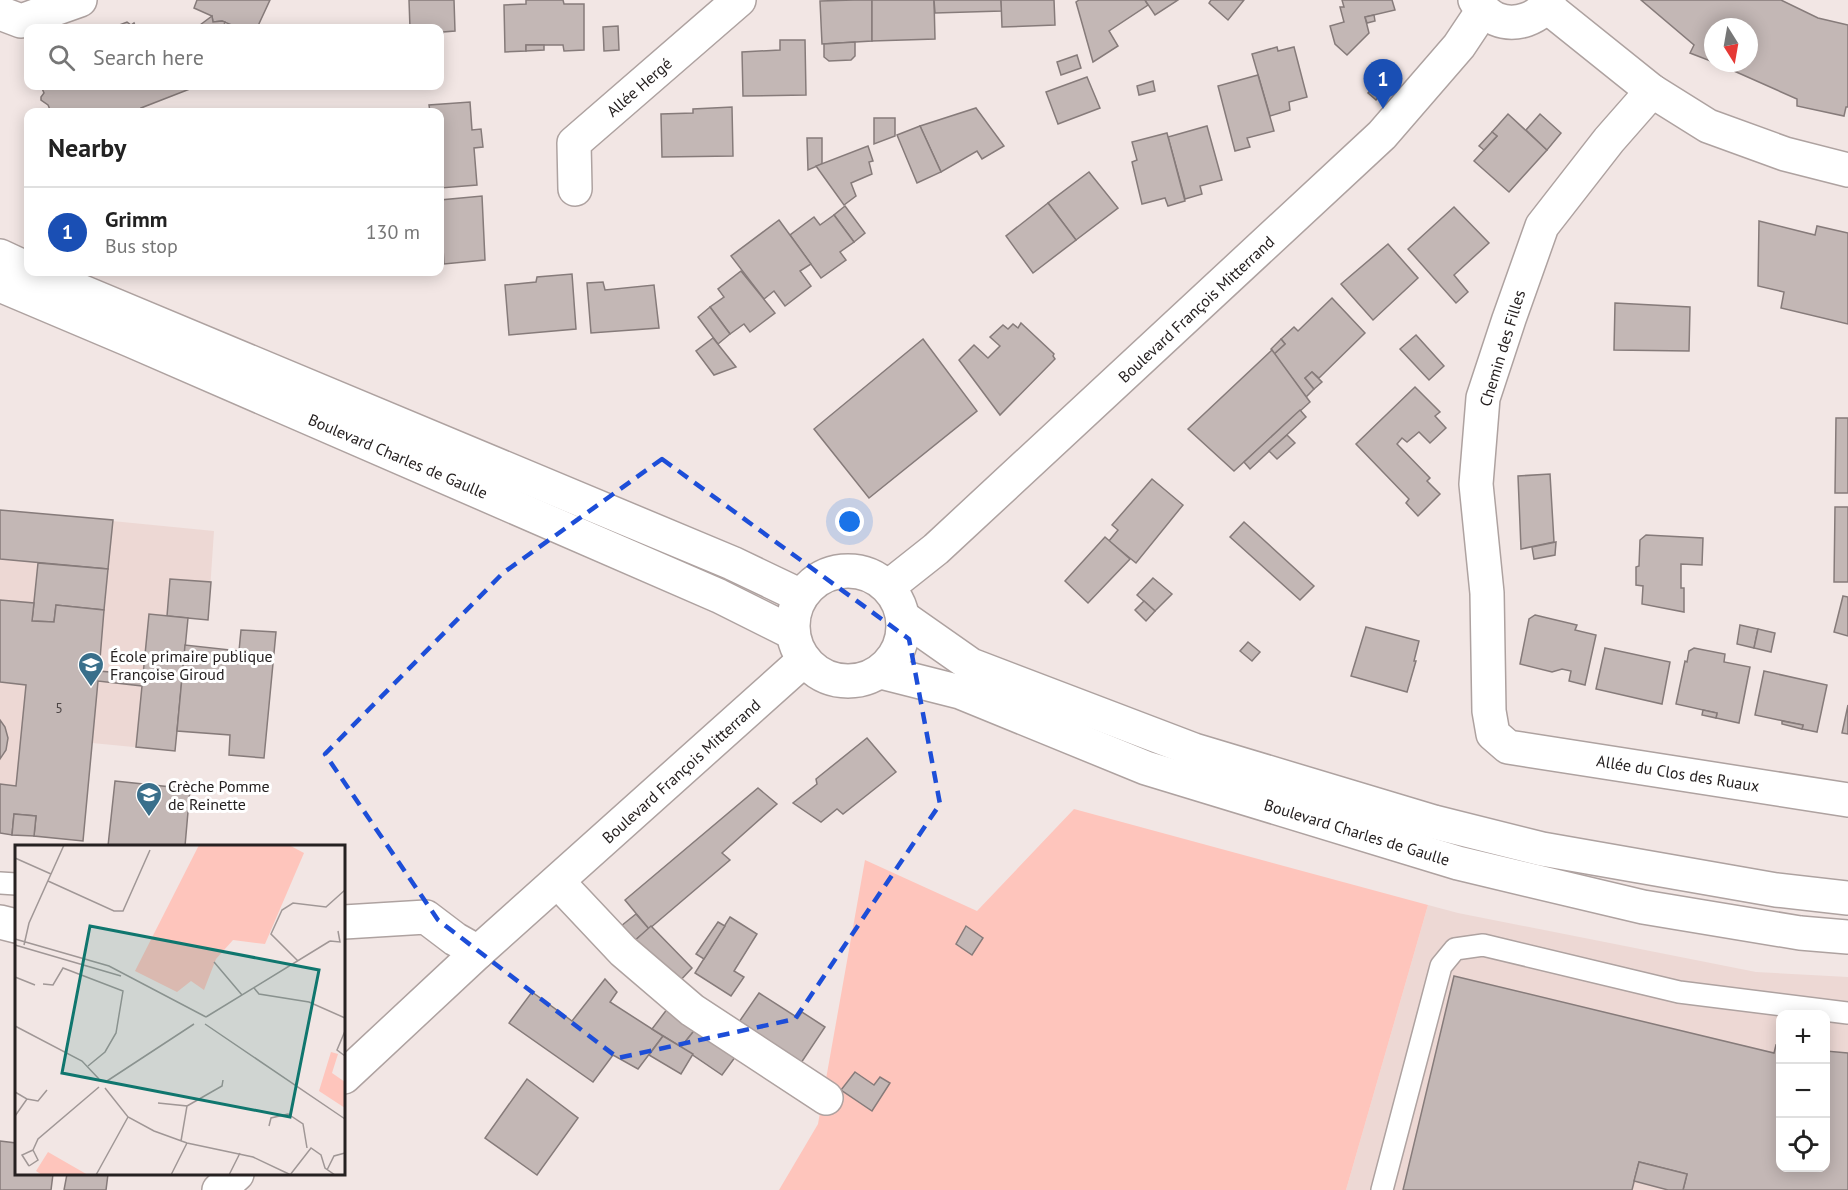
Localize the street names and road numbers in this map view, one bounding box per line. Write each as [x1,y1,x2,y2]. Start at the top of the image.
street label: Allée Hergé [602,53,676,121]
street label: Boulevard François Mitterrand [1114,231,1278,387]
street label: Chemin des Filles [1475,287,1529,409]
street label: Boulevard Charles de Gaulle [305,409,491,503]
street label: Boulevard François Mitterrand [598,695,764,847]
street label: Allée du Clos des Ruaux [1595,750,1761,796]
street label: Boulevard Charles de Gaulle [1262,794,1452,870]

